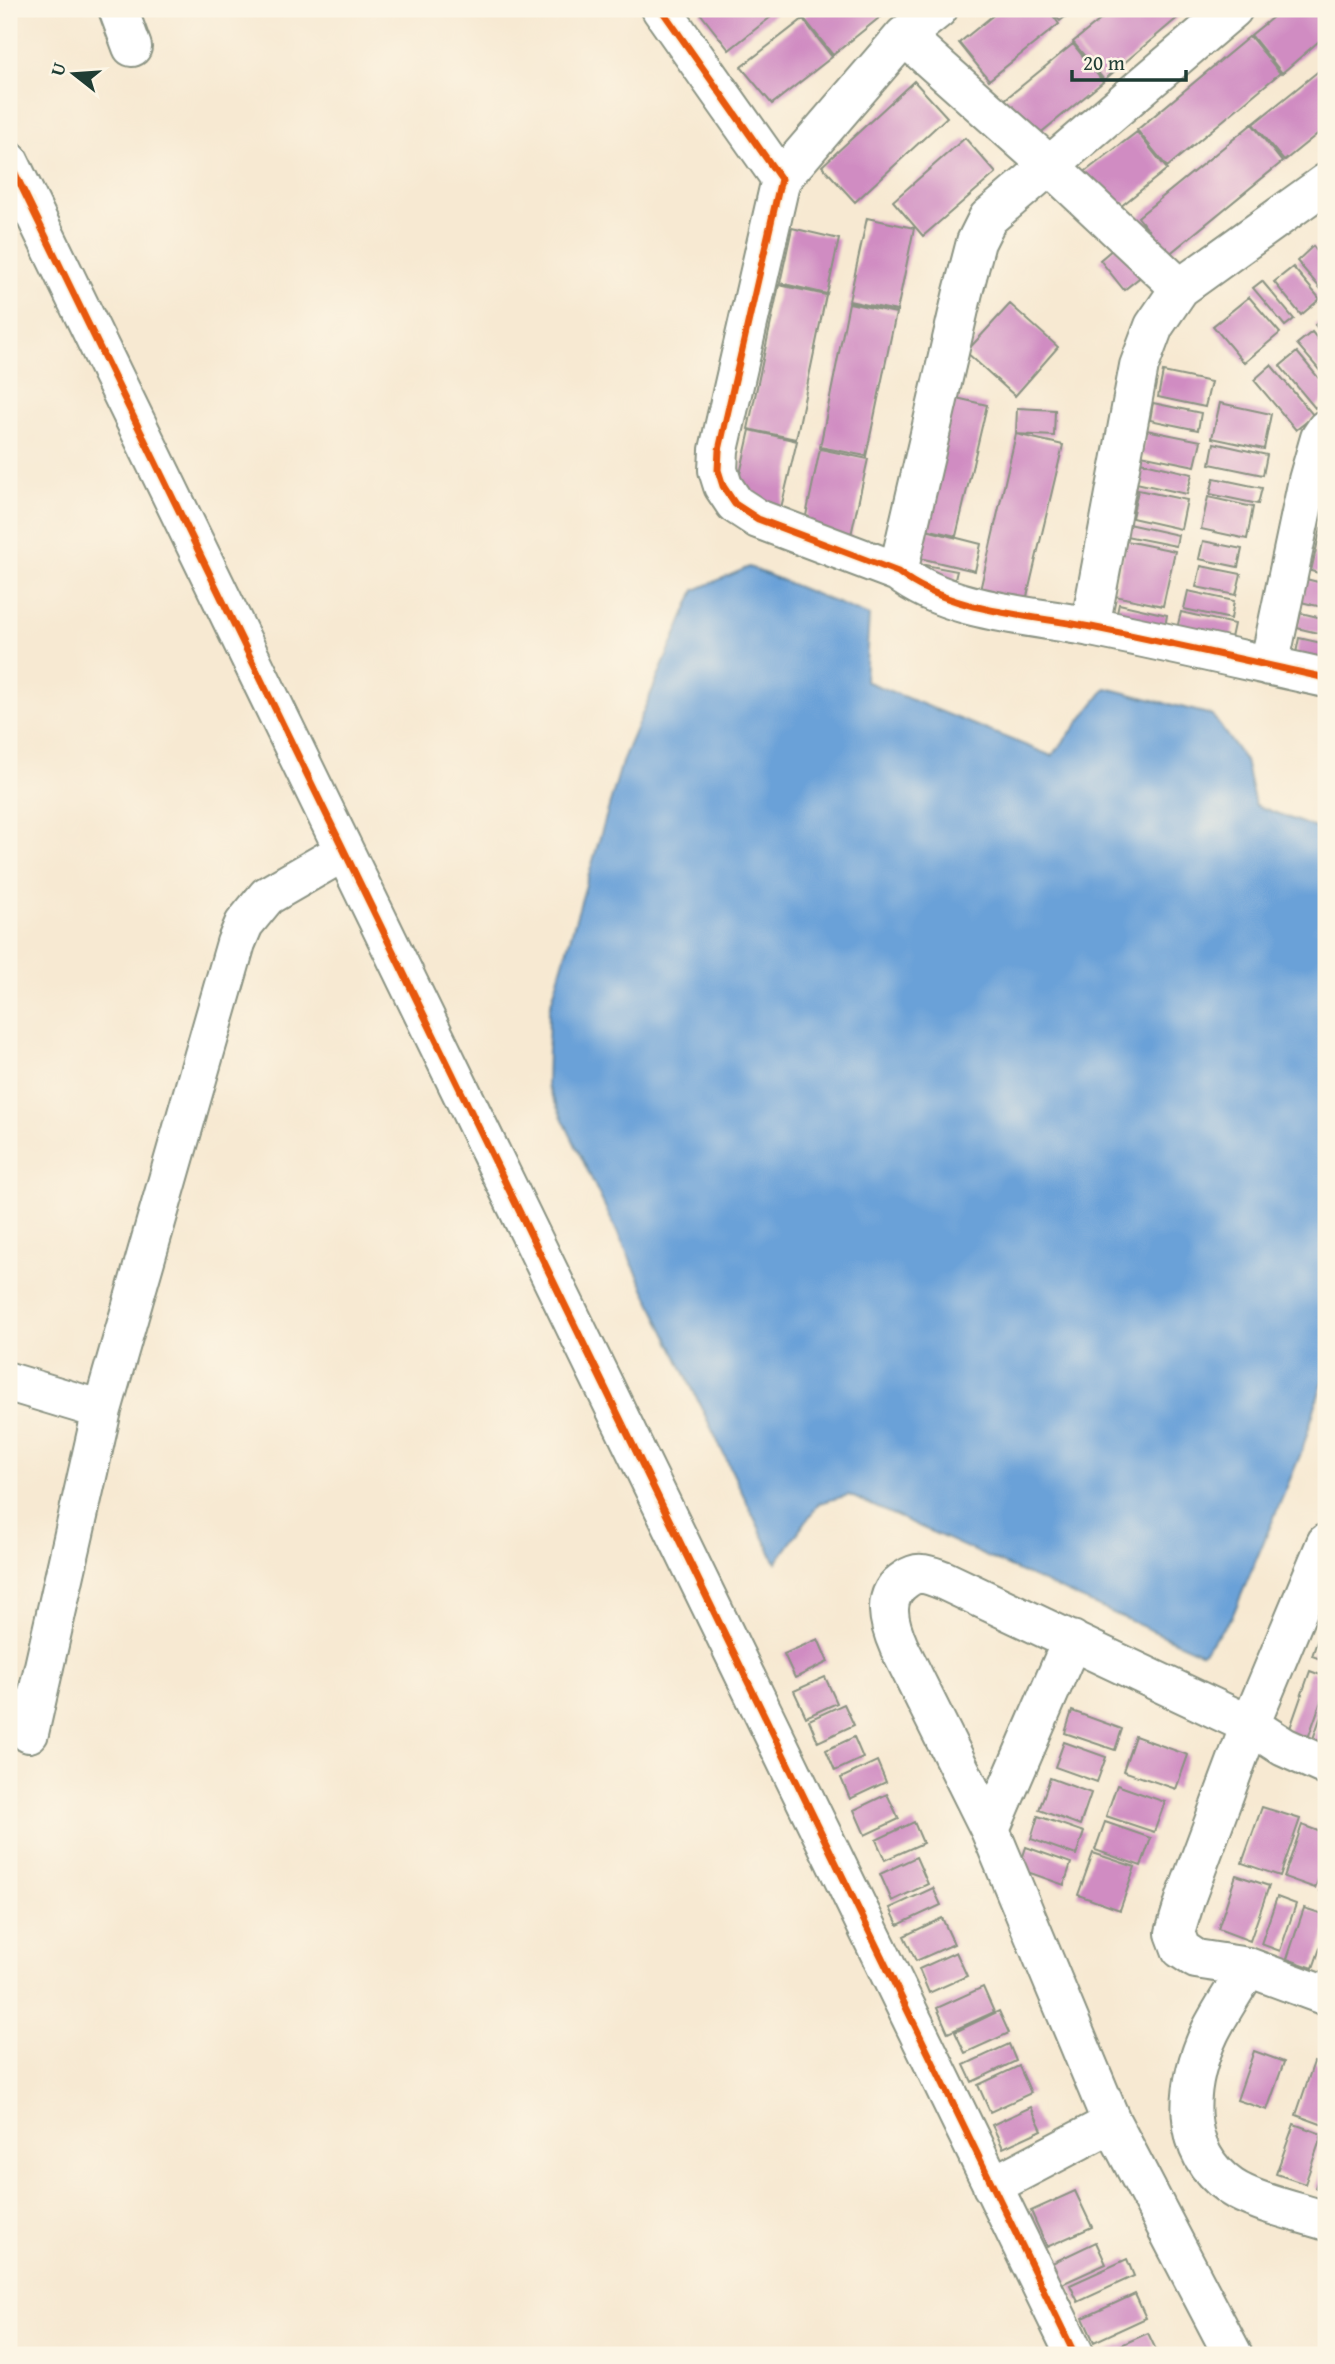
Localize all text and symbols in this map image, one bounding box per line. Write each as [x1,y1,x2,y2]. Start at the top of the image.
north arrow [38,38,108,108]
scale bar [1072,38,1186,82]
text: 20 m [1083,47,1125,78]
text: U [42,59,73,79]

